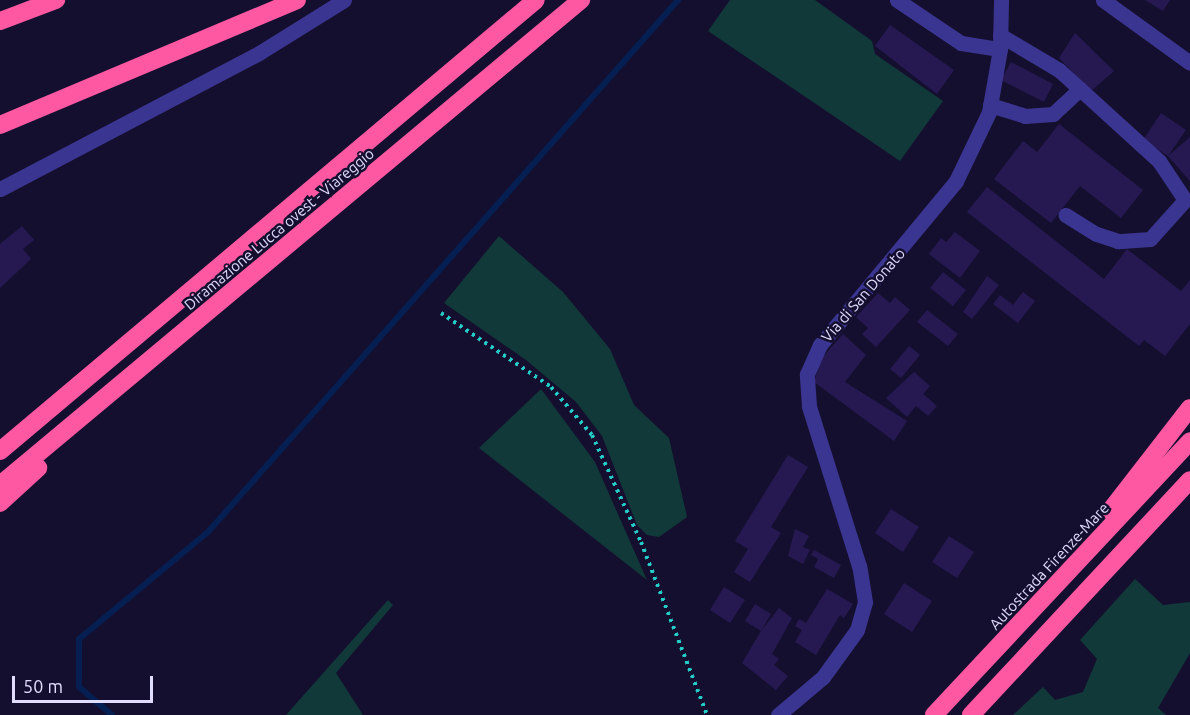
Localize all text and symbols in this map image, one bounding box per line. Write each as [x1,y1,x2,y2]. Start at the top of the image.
street label: Diramazione Lucca ovest - Viareggio [181,144,377,314]
street label: Via di San Donato [817,244,909,346]
street label: Autostrada Firenze-Mare [986,499,1112,633]
scale bar [15,664,156,702]
text: 50 m [23,676,63,696]

